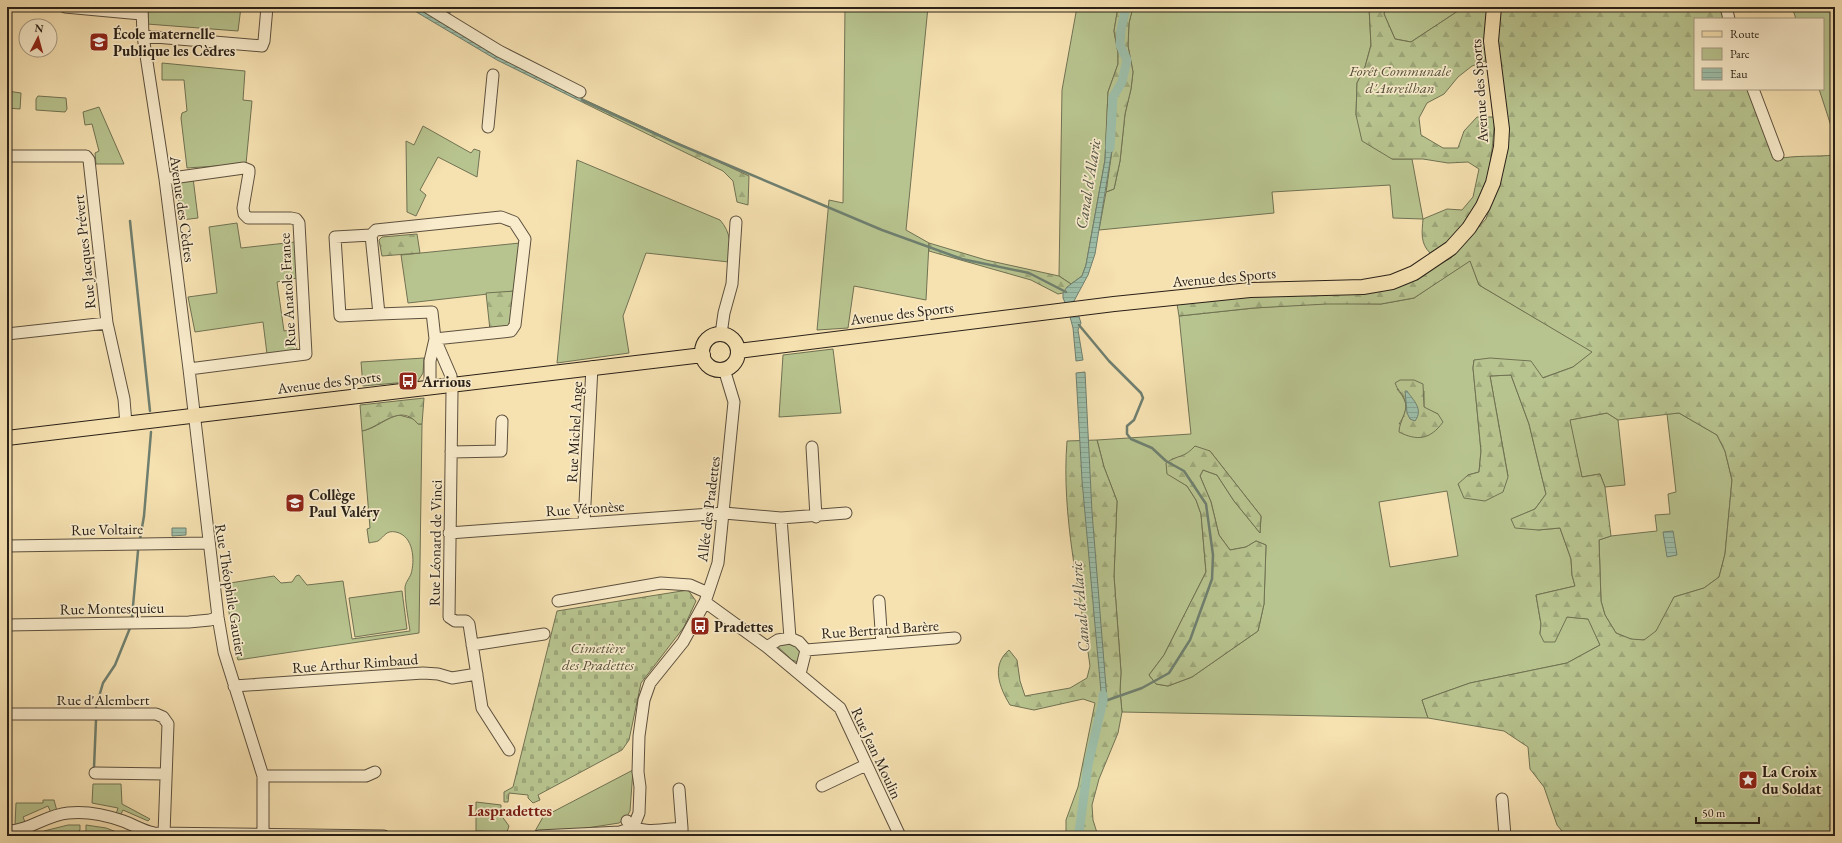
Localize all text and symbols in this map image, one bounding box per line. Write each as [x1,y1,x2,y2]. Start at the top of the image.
north arrow [18,18,58,58]
legend [1694,18,1824,90]
text: N [34,21,44,35]
place label: École maternelle Publique les Cèdres [113,24,235,60]
text: Route [1730,26,1760,42]
school or university icon: École maternelle Publique les Cèdres [88,31,110,53]
street label: Avenue des Sports [1466,38,1492,145]
text: Parc [1730,46,1750,62]
park label: Forêt Communale d'Aureilhan [1348,61,1452,97]
text: Eau [1730,66,1748,82]
water label: Canal d'Alaric [1071,136,1106,231]
street label: Avenue des Cèdres [166,154,200,263]
street label: Rue Jacques Prévert [69,194,99,310]
street label: Rue Anatole France [275,232,299,348]
street label: Avenue des Sports [1170,263,1277,291]
street label: Avenue des Sports [848,297,955,329]
street label: Avenue des Sports [275,366,382,398]
bus stop icon: Arrious [397,370,419,392]
place label: Arrious [421,372,471,391]
street label: Rue Michel Ange [562,381,586,483]
street label: Allée des Pradettes [692,455,724,564]
street label: Rue Léonard de Vinci [424,479,446,606]
place label: Collège Paul Valéry [309,485,380,521]
school or university icon: Collège Paul Valéry [284,492,306,514]
street label: Rue Véronèse [545,496,625,520]
street label: Rue Voltaire [71,519,143,539]
street label: Rue Théophile Gautier [211,522,251,658]
water label: Canal d'Alaric [1065,560,1094,653]
street label: Rue Montesquieu [60,598,165,618]
bus stop icon: Pradettes [689,615,711,637]
street label: Rue Bertrand Barère [821,615,940,643]
place label: Pradettes [714,617,773,636]
park label: Cimetière des Pradettes [562,638,635,674]
street label: Rue Arthur Rimbaud [291,649,419,677]
street label: Rue d'Alembert [57,690,150,709]
street label: Rue Jean Moulin [847,704,907,802]
place label: La Croix du Soldat [1762,762,1822,798]
place icon: La Croix du Soldat [1737,769,1759,791]
scale bar [1696,799,1759,825]
district label: Laspradettes [468,800,552,821]
text: 50 m [1702,805,1726,821]

